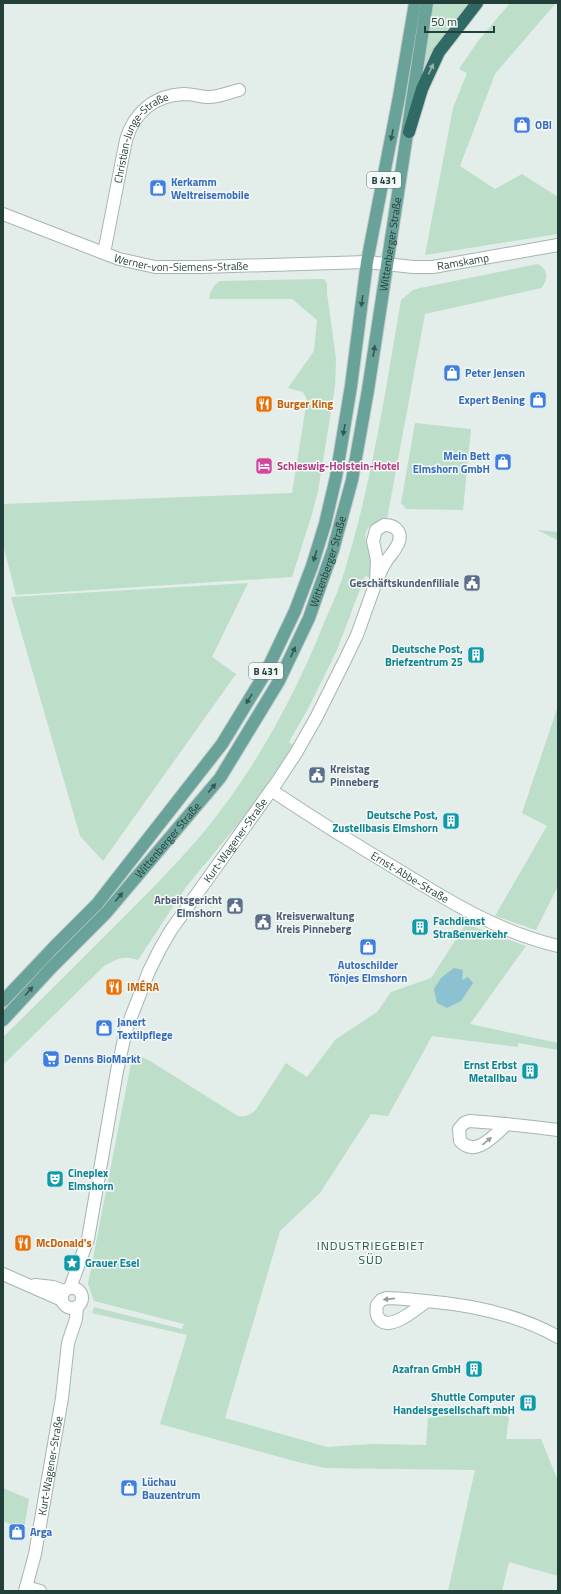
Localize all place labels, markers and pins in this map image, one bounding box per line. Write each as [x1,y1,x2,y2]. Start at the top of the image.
shop icon: OBI [512,115,532,135]
place label: OBI [535,117,552,133]
place label: Kerkamm Weltreisemobile [171,174,250,203]
shop icon: Kerkamm Weltreisemobile [148,178,168,198]
shop icon: Peter Jensen [442,363,462,383]
place label: Peter Jensen [465,365,525,381]
shop icon: Expert Bening [528,390,548,410]
place label: Expert Bening [458,392,525,408]
restaurant icon: Burger King [254,394,274,414]
place label: Burger King [277,396,333,412]
place label: Mein Bett Elmshorn GmbH [413,448,490,477]
shop icon: Mein Bett Elmshorn GmbH [493,452,513,472]
hotel icon: Schleswig-Holstein-Hotel [254,456,274,476]
place label: Schleswig-Holstein-Hotel [277,458,400,474]
public building icon: Geschäftskundenfiliale [462,573,482,593]
place label: Geschäftskundenfiliale [349,575,459,591]
place label: Deutsche Post, Briefzentrum 25 [385,641,463,670]
building icon: Deutsche Post, Briefzentrum 25 [466,645,486,665]
place label: Kreistag Pinneberg [330,761,379,790]
public building icon: Kreistag Pinneberg [307,765,327,785]
place label: Deutsche Post, Zustellbasis Elmshorn [333,807,438,836]
building icon: Deutsche Post, Zustellbasis Elmshorn [441,811,461,831]
place label: Arbeitsgericht Elmshorn [154,892,222,921]
public building icon: Arbeitsgericht Elmshorn [225,896,245,916]
place label: Kreisverwaltung Kreis Pinneberg [276,908,354,937]
public building icon: Kreisverwaltung Kreis Pinneberg [253,912,273,932]
place label: Fachdienst Straßenverkehr [433,913,507,942]
building icon: Fachdienst Straßenverkehr [410,917,430,937]
shop icon: Autoschilder Tönjes Elmshorn [358,937,378,957]
place label: Autoschilder Tönjes Elmshorn [329,957,407,986]
restaurant icon: IMÉRA [104,977,124,997]
place label: IMÉRA [127,979,159,995]
place label: Janert Textilpflege [117,1014,173,1043]
shop icon: Janert Textilpflege [94,1018,114,1038]
supermarket icon: Denns BioMarkt [41,1049,61,1069]
place label: Denns BioMarkt [64,1051,141,1067]
place label: Ernst Erbst Metallbau [464,1057,517,1086]
building icon: Ernst Erbst Metallbau [520,1061,540,1081]
place label: Cineplex Elmshorn [68,1165,114,1194]
theatre icon: Cineplex Elmshorn [45,1169,65,1189]
restaurant icon: McDonald's [13,1233,33,1253]
place label: McDonald's [36,1235,92,1251]
place icon: Grauer Esel [62,1253,82,1273]
place label: Grauer Esel [85,1255,140,1271]
building icon: Azafran GmbH [464,1359,484,1379]
place label: Azafran GmbH [392,1361,461,1377]
place label: Shuttle Computer Handelsgesellschaft mbH [393,1389,515,1418]
building icon: Shuttle Computer Handelsgesellschaft mbH [518,1393,538,1413]
place label: Lüchau Bauzentrum [142,1474,201,1503]
shop icon: Lüchau Bauzentrum [119,1478,139,1498]
shop icon: Arga [7,1522,27,1542]
place label: Arga [30,1524,53,1540]

